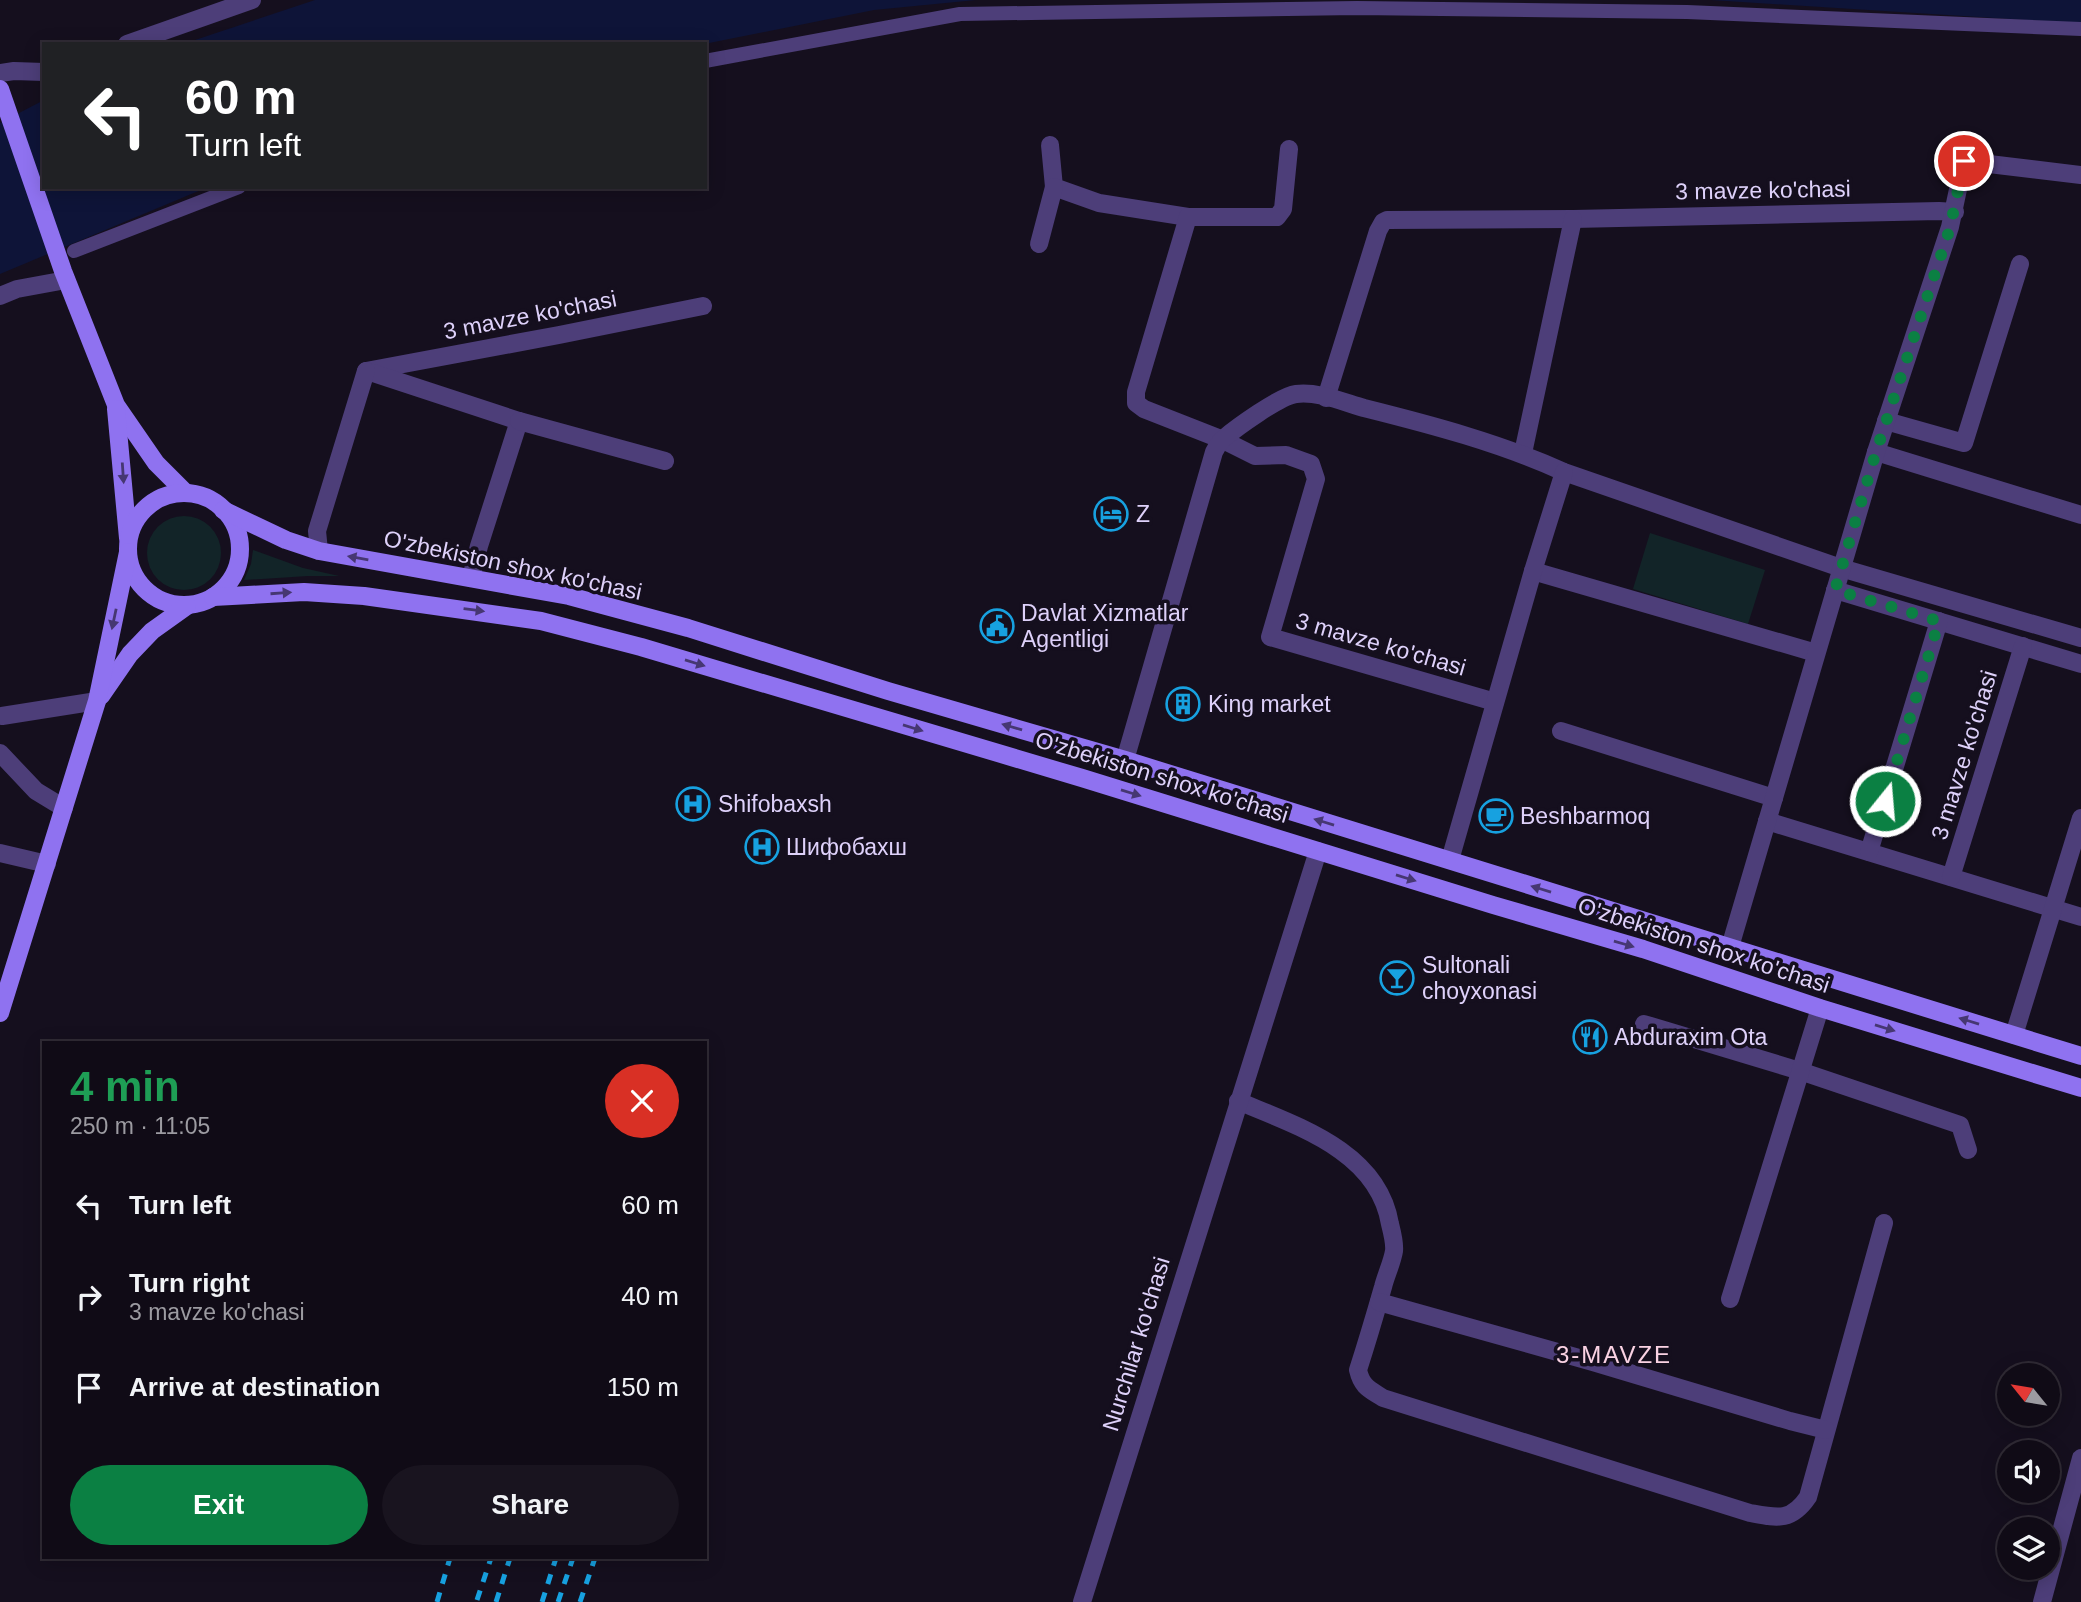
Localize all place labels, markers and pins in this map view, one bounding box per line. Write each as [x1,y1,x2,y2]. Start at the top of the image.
pin [1934,131,1994,191]
hotel icon: Z [1092,495,1130,533]
place label: Z [1136,501,1150,527]
place label: Davlat Xizmatlar Agentligi [1021,600,1189,652]
public building icon: Davlat Xizmatlar Agentligi [978,607,1016,645]
building icon: King market [1164,685,1202,723]
place label: King market [1208,691,1331,717]
hospital icon: Shifobaxsh [674,785,712,823]
place label: Shifobaxsh [718,791,832,817]
cafe icon: Beshbarmoq [1477,797,1515,835]
place label: Beshbarmoq [1520,803,1650,829]
hospital icon: Шифобахш [743,828,781,866]
place label: Шифобахш [786,834,907,860]
place label: Sultonali choyxonasi [1422,952,1537,1004]
bar icon: Sultonali choyxonasi [1378,959,1416,997]
restaurant icon: Abduraxim Ota [1571,1018,1609,1056]
place label: Abduraxim Ota [1614,1024,1768,1050]

